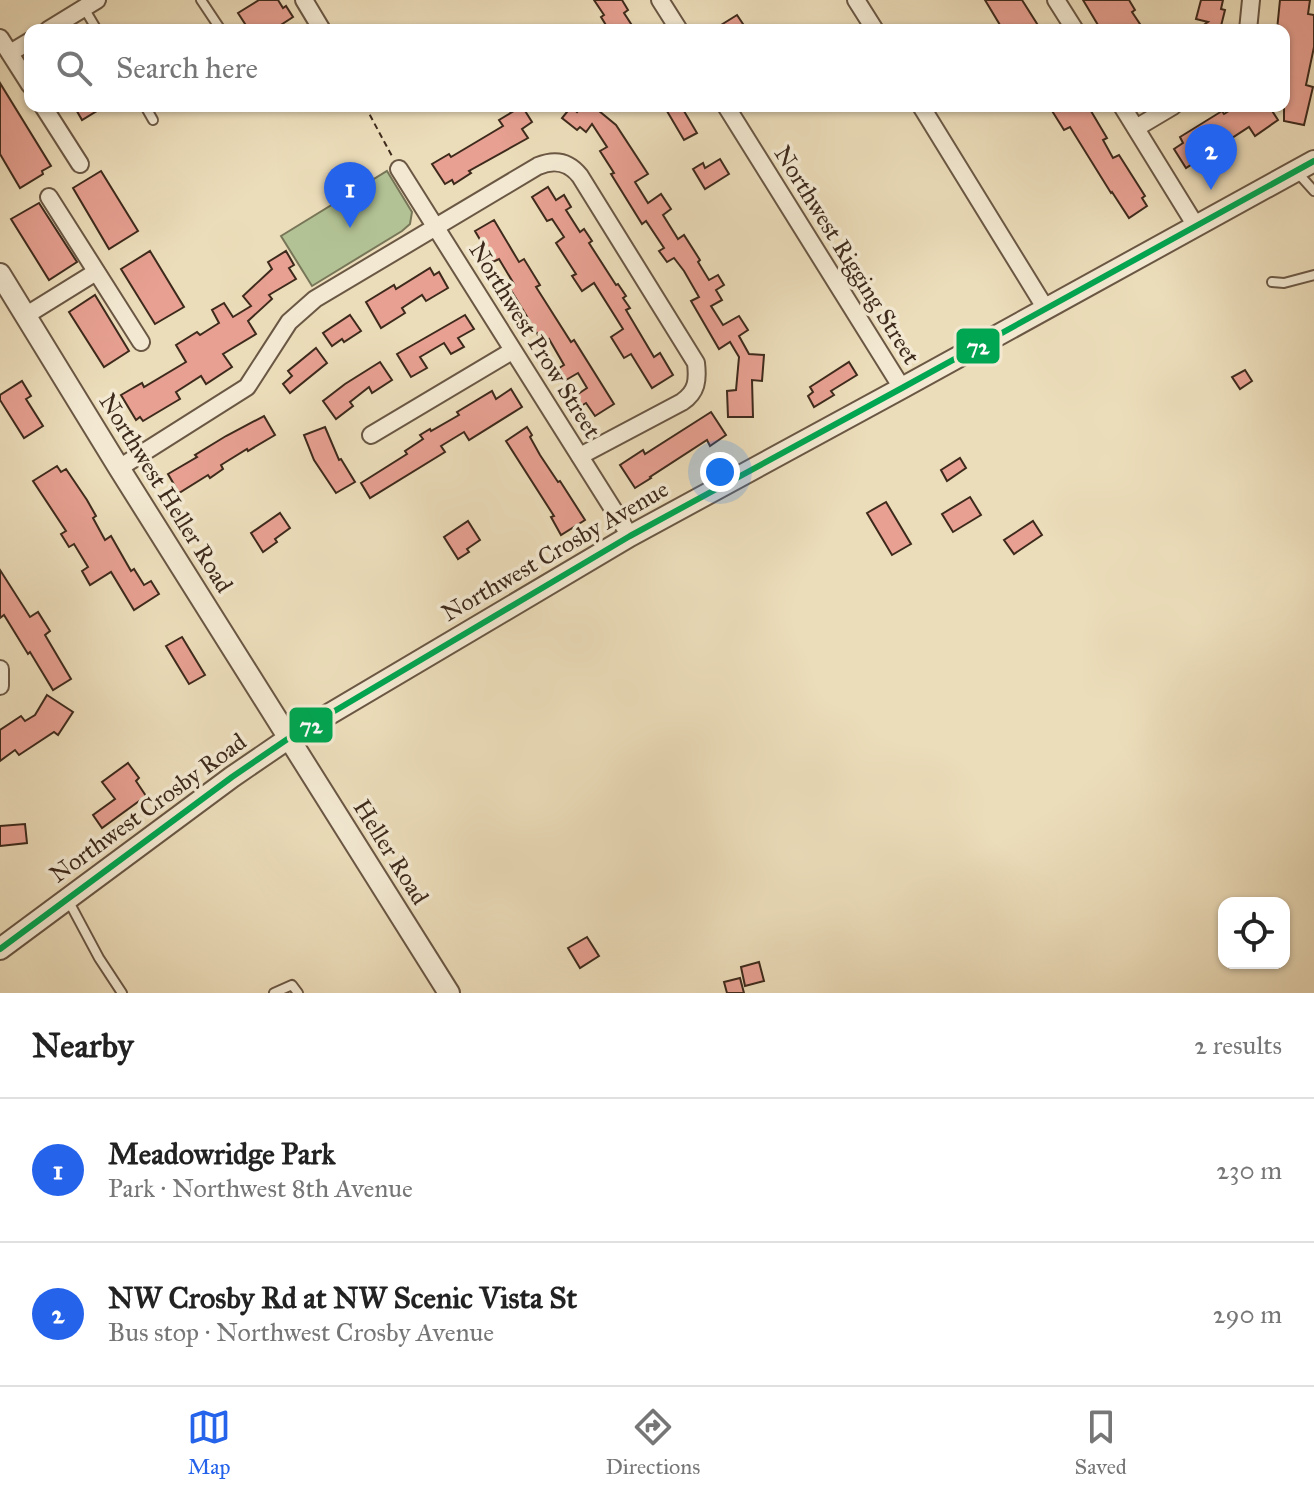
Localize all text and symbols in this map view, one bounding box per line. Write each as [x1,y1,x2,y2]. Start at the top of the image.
search box [24,24,1290,112]
icon: search [52,46,96,90]
text: Search here [116,50,258,86]
pin: 2 [1185,124,1237,190]
street label: Northwest Rigging Street [767,140,927,370]
pin: 1 [324,162,376,228]
street label: Northwest Prow Street [462,236,608,444]
line badge: 72 [955,327,1001,365]
text: 72 [967,333,990,360]
street label: Northwest Heller Road [93,388,239,598]
your location [700,452,740,492]
street label: Northwest Crosby Avenue [436,474,674,628]
line badge: 72 [288,706,334,744]
text: 72 [300,712,323,739]
street label: Northwest Crosby Road [44,727,252,889]
street label: Heller Road [347,794,435,910]
map controls [1218,897,1290,969]
button: locate [1218,897,1290,969]
text: Nearby [32,1025,134,1066]
text: 2 results [1194,1029,1282,1061]
text: Meadowridge Park [108,1136,335,1172]
text: 1 [53,1154,63,1186]
text: 230 m [1216,1154,1282,1186]
text: Park · Northwest 8th Avenue [108,1172,413,1204]
text: NW Crosby Rd at NW Scenic Vista St [108,1280,577,1316]
text: 2 [52,1298,64,1330]
text: 290 m [1213,1298,1282,1330]
text: Bus stop · Northwest Crosby Avenue [108,1316,494,1348]
tab: Map [187,1405,231,1480]
tab: Directions [605,1405,700,1480]
tab: Saved [1075,1405,1127,1480]

